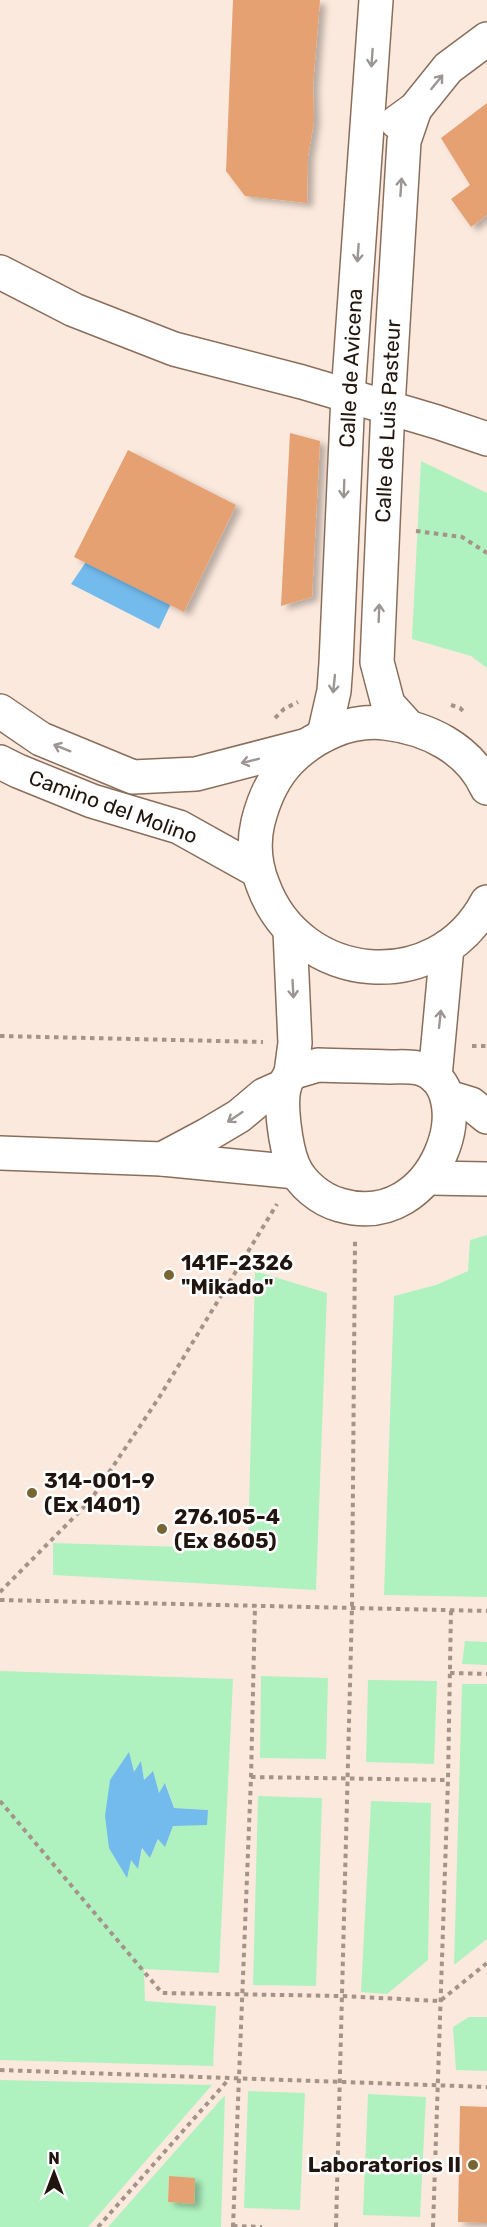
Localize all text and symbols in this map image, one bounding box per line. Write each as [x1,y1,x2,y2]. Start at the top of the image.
one-way arrow [366,48,377,68]
one-way arrow [430,74,443,90]
one-way arrow [396,178,407,198]
one-way arrow [352,242,363,262]
street label: Calle de Avicena [334,288,367,448]
street label: Calle de Luis Pasteur [370,319,405,523]
one-way arrow [338,479,349,499]
one-way arrow [373,603,384,623]
one-way arrow [329,674,340,694]
one-way arrow [53,742,72,753]
one-way arrow [240,756,259,768]
street label: Camino del Molino [26,764,201,849]
one-way arrow [287,979,298,999]
one-way arrow [435,1010,446,1030]
one-way arrow [227,1111,244,1124]
place label: 141F-2326 "Mikado" [181,1250,293,1299]
marker: 141F-2326 "Mikado" [162,1268,176,1282]
place label: 314-001-9 (Ex 1401) [44,1468,155,1517]
marker: 314-001-9 (Ex 1401) [25,1486,39,1500]
place label: 276.105-4 (Ex 8605) [174,1504,280,1553]
marker: 276.105-4 (Ex 8605) [155,1522,169,1536]
north arrow [24,2143,84,2203]
text: N [48,2149,60,2168]
place label: Laboratorios II [308,2152,461,2177]
marker: Laboratorios II [466,2158,480,2172]

